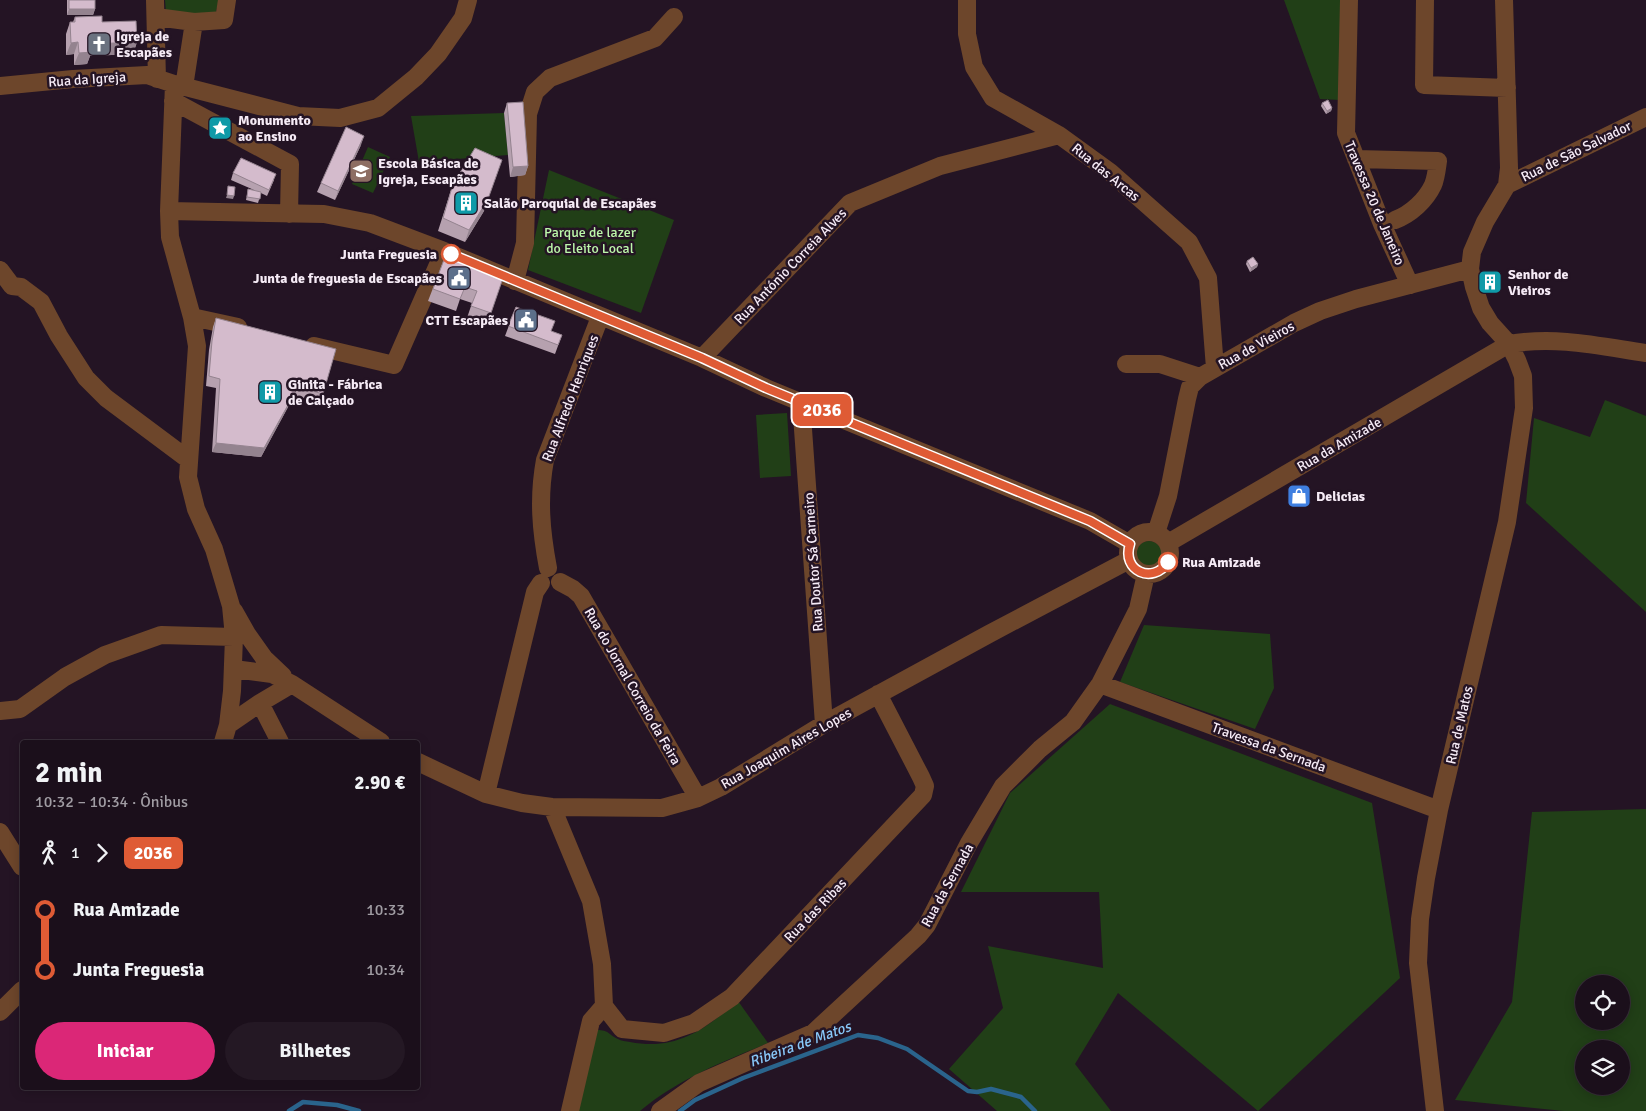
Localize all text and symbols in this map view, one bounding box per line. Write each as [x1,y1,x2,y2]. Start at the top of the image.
place label: Igreja de Escapães [116,28,172,61]
church icon: Igreja de Escapães [86,31,112,57]
street label: Rua da Igreja [48,68,126,91]
place label: Monumento ao Ensino [238,112,311,145]
place icon: Monumento ao Ensino [207,115,233,141]
street label: Rua de São Salvador [1518,117,1635,186]
street label: Travessa 20 de Janeiro [1341,139,1408,268]
street label: Rua das Arcas [1068,140,1143,205]
place label: Escola Básica de Igreja, Escapães [378,155,478,188]
school or university icon: Escola Básica de Igreja, Escapães [348,158,374,184]
building icon: Salão Paroquial de Escapães [453,190,479,216]
place label: Salão Paroquial de Escapães [484,195,656,212]
street label: Rua António Correia Alves [731,205,850,328]
park label: Parque de lazer do Eleito Local [544,224,637,257]
marker: Junta Freguesia [441,244,461,264]
place label: Junta Freguesia [340,246,437,263]
public building icon: Junta de freguesia de Escapães [446,265,472,291]
place label: Senhor de Vieiros [1508,266,1568,299]
building icon: Senhor de Vieiros [1477,269,1503,295]
place label: Junta de freguesia de Escapães [253,270,442,287]
public building icon: CTT Escapães [513,307,539,333]
place label: CTT Escapães [426,312,508,329]
street label: Rua de Vieiros [1215,318,1297,373]
street label: Rua Alfredo Henriques [538,332,602,464]
place label: Ginita - Fábrica de Calçado [288,376,382,409]
building icon: Ginita - Fábrica de Calçado [257,379,283,405]
line badge: 2036 [787,394,857,426]
text: 2036 [803,399,841,421]
street label: Rua da Amizade [1294,413,1385,475]
shop icon: Delicias [1286,483,1312,509]
place label: Delicias [1316,488,1365,505]
street label: Rua Doutor Sá Carneiro [800,492,827,632]
marker: Rua Amizade [1158,552,1178,572]
place label: Rua Amizade [1182,554,1261,571]
street label: Rua do Jornal Correio da Feira [581,605,685,768]
street label: Rua de Matos [1442,684,1477,766]
street label: Rua Joaquim Aires Lopes [718,704,855,793]
street label: Travessa da Sernada [1209,719,1328,776]
text: 2 min [35,756,103,790]
text: 2.90 € [354,771,405,795]
text: 10:32 – 10:34 · Ônibus [35,792,188,812]
icon: walk [35,839,63,867]
icon: forward [88,839,116,867]
street label: Rua da Sernada [918,841,977,930]
text: 2036 [134,842,173,864]
text: 1 [71,843,80,863]
street label: Rua das Ribas [781,875,850,946]
text: Rua Amizade [73,898,180,922]
text: 10:33 [366,900,405,920]
text: Junta Freguesia [73,958,204,982]
text: 10:34 [366,960,405,980]
map controls [1575,975,1630,1095]
button: locate [1575,975,1630,1030]
water label: Ribeira de Matos [747,1017,855,1071]
button: Iniciar [35,1022,215,1080]
button: Bilhetes [225,1022,405,1080]
button: layers [1575,1040,1630,1095]

